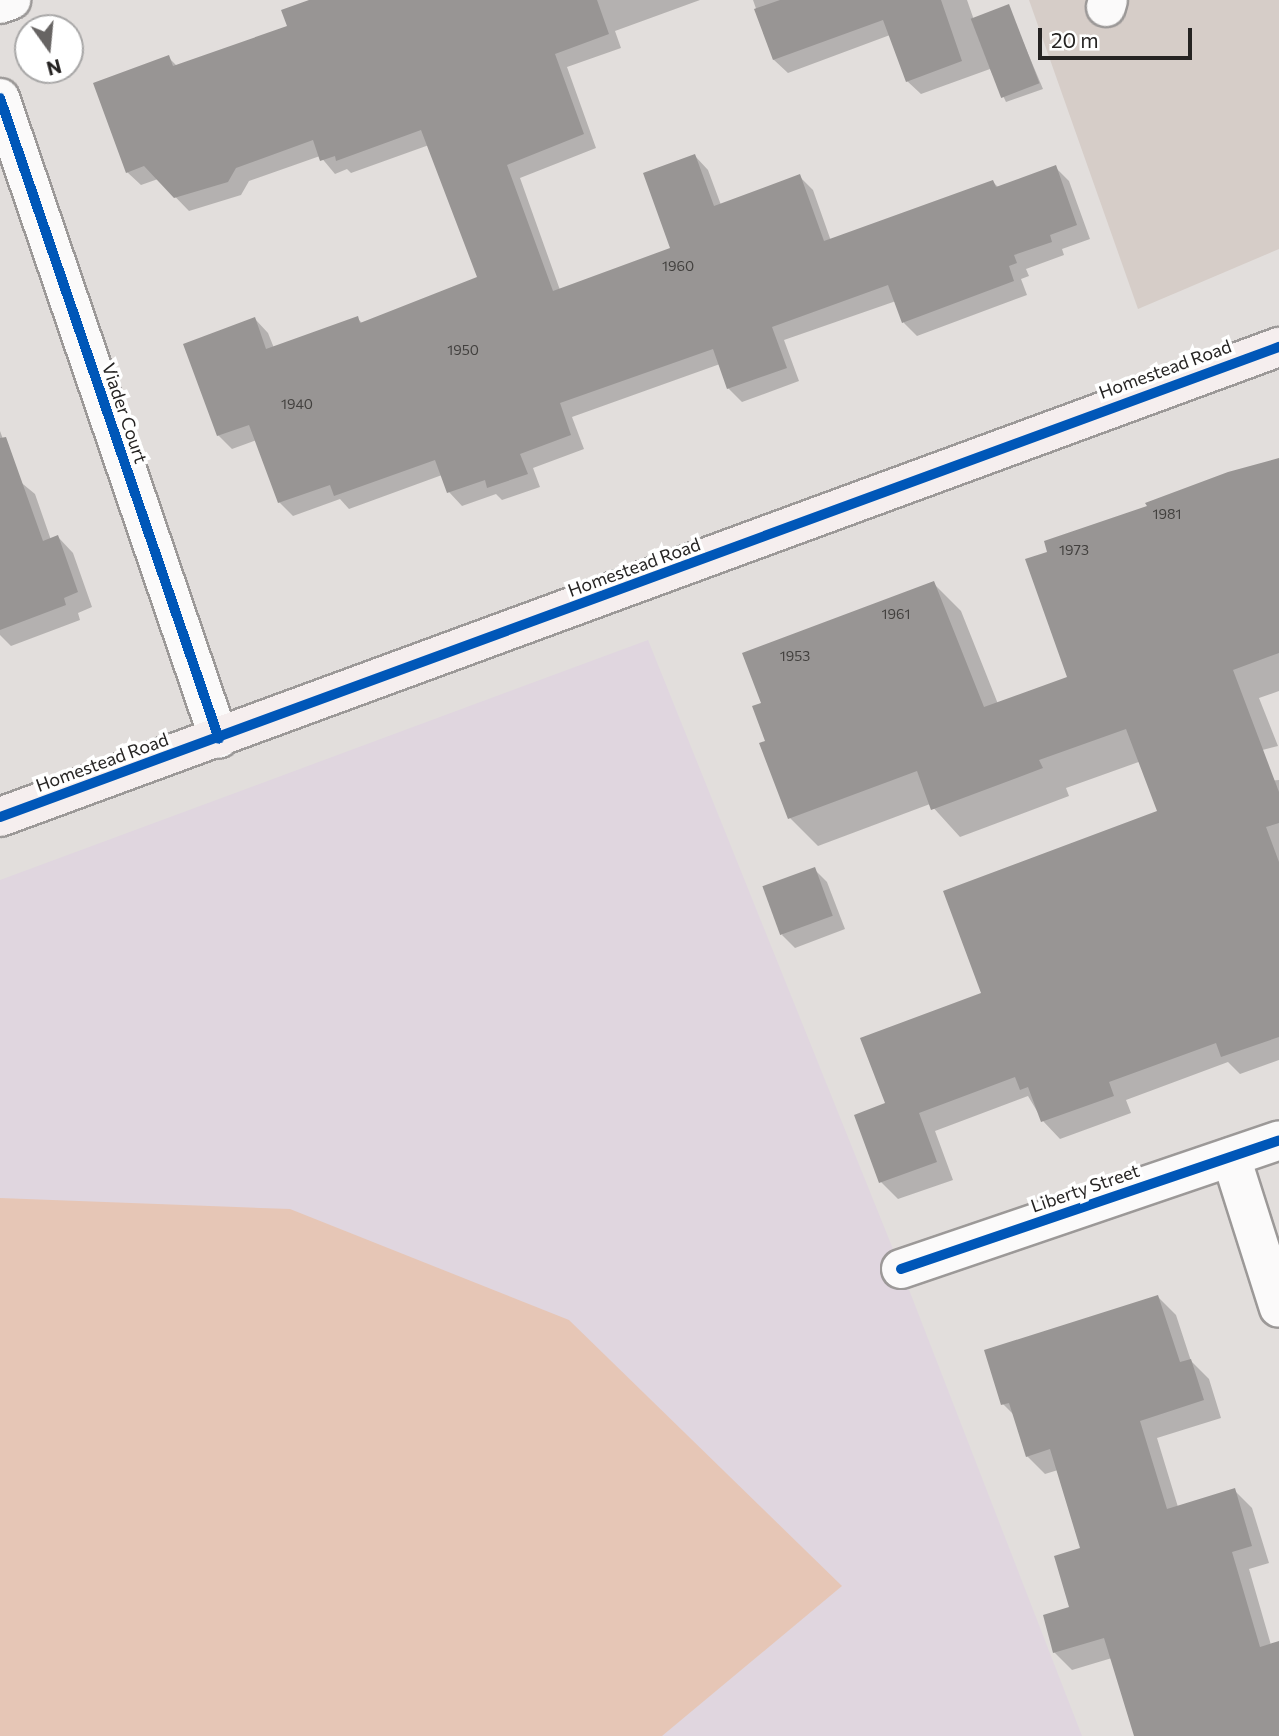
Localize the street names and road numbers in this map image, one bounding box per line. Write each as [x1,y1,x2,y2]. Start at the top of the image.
street label: Homestead Road [1096,335,1234,403]
street label: Viader Court [98,360,152,466]
street label: Homestead Road [565,533,703,601]
street label: Homestead Road [33,728,171,796]
street label: Liberty Street [1028,1159,1142,1217]

